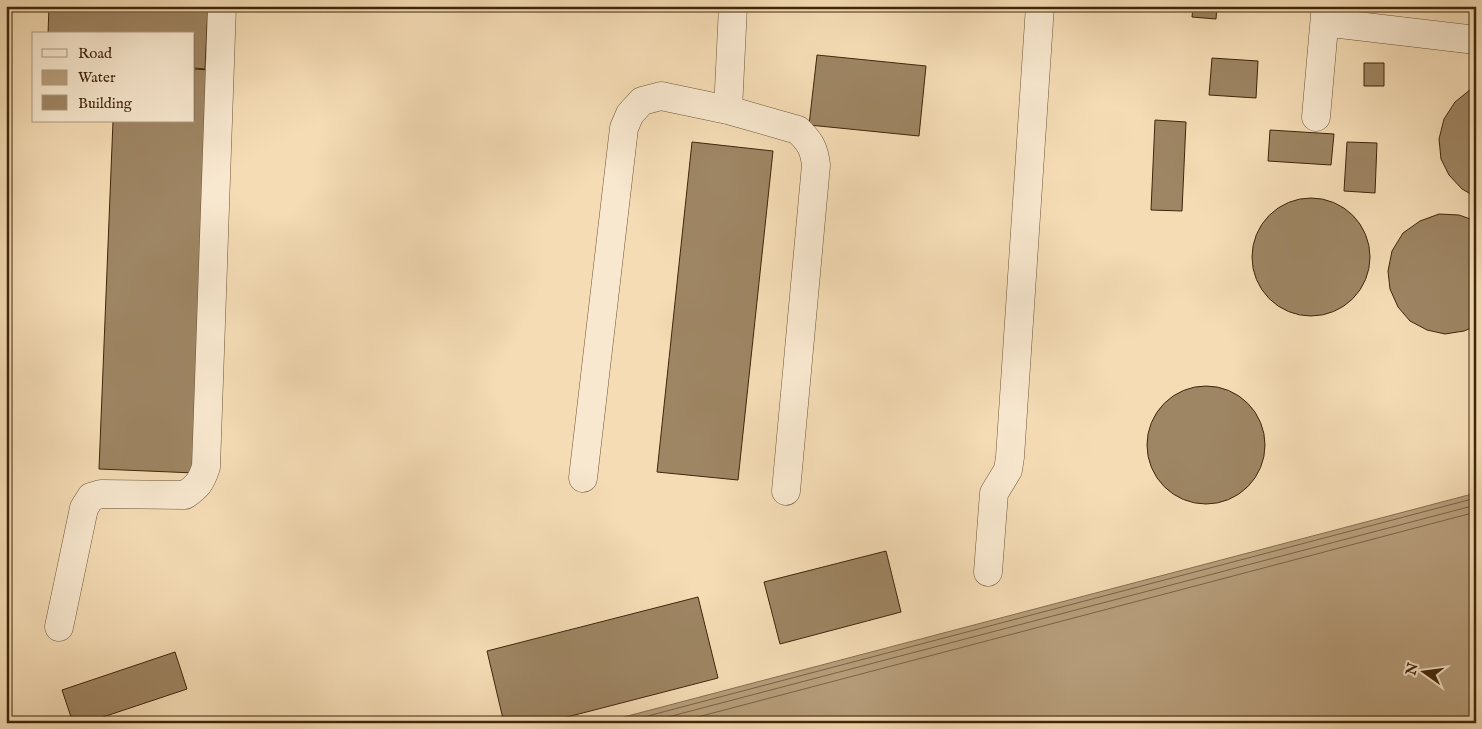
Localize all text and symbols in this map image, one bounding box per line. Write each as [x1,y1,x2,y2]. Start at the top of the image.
legend [32,32,195,122]
text: Road [78,44,113,63]
text: Water [78,68,116,87]
text: Building [78,94,133,113]
north arrow [1400,646,1450,696]
text: N [1402,661,1423,678]

